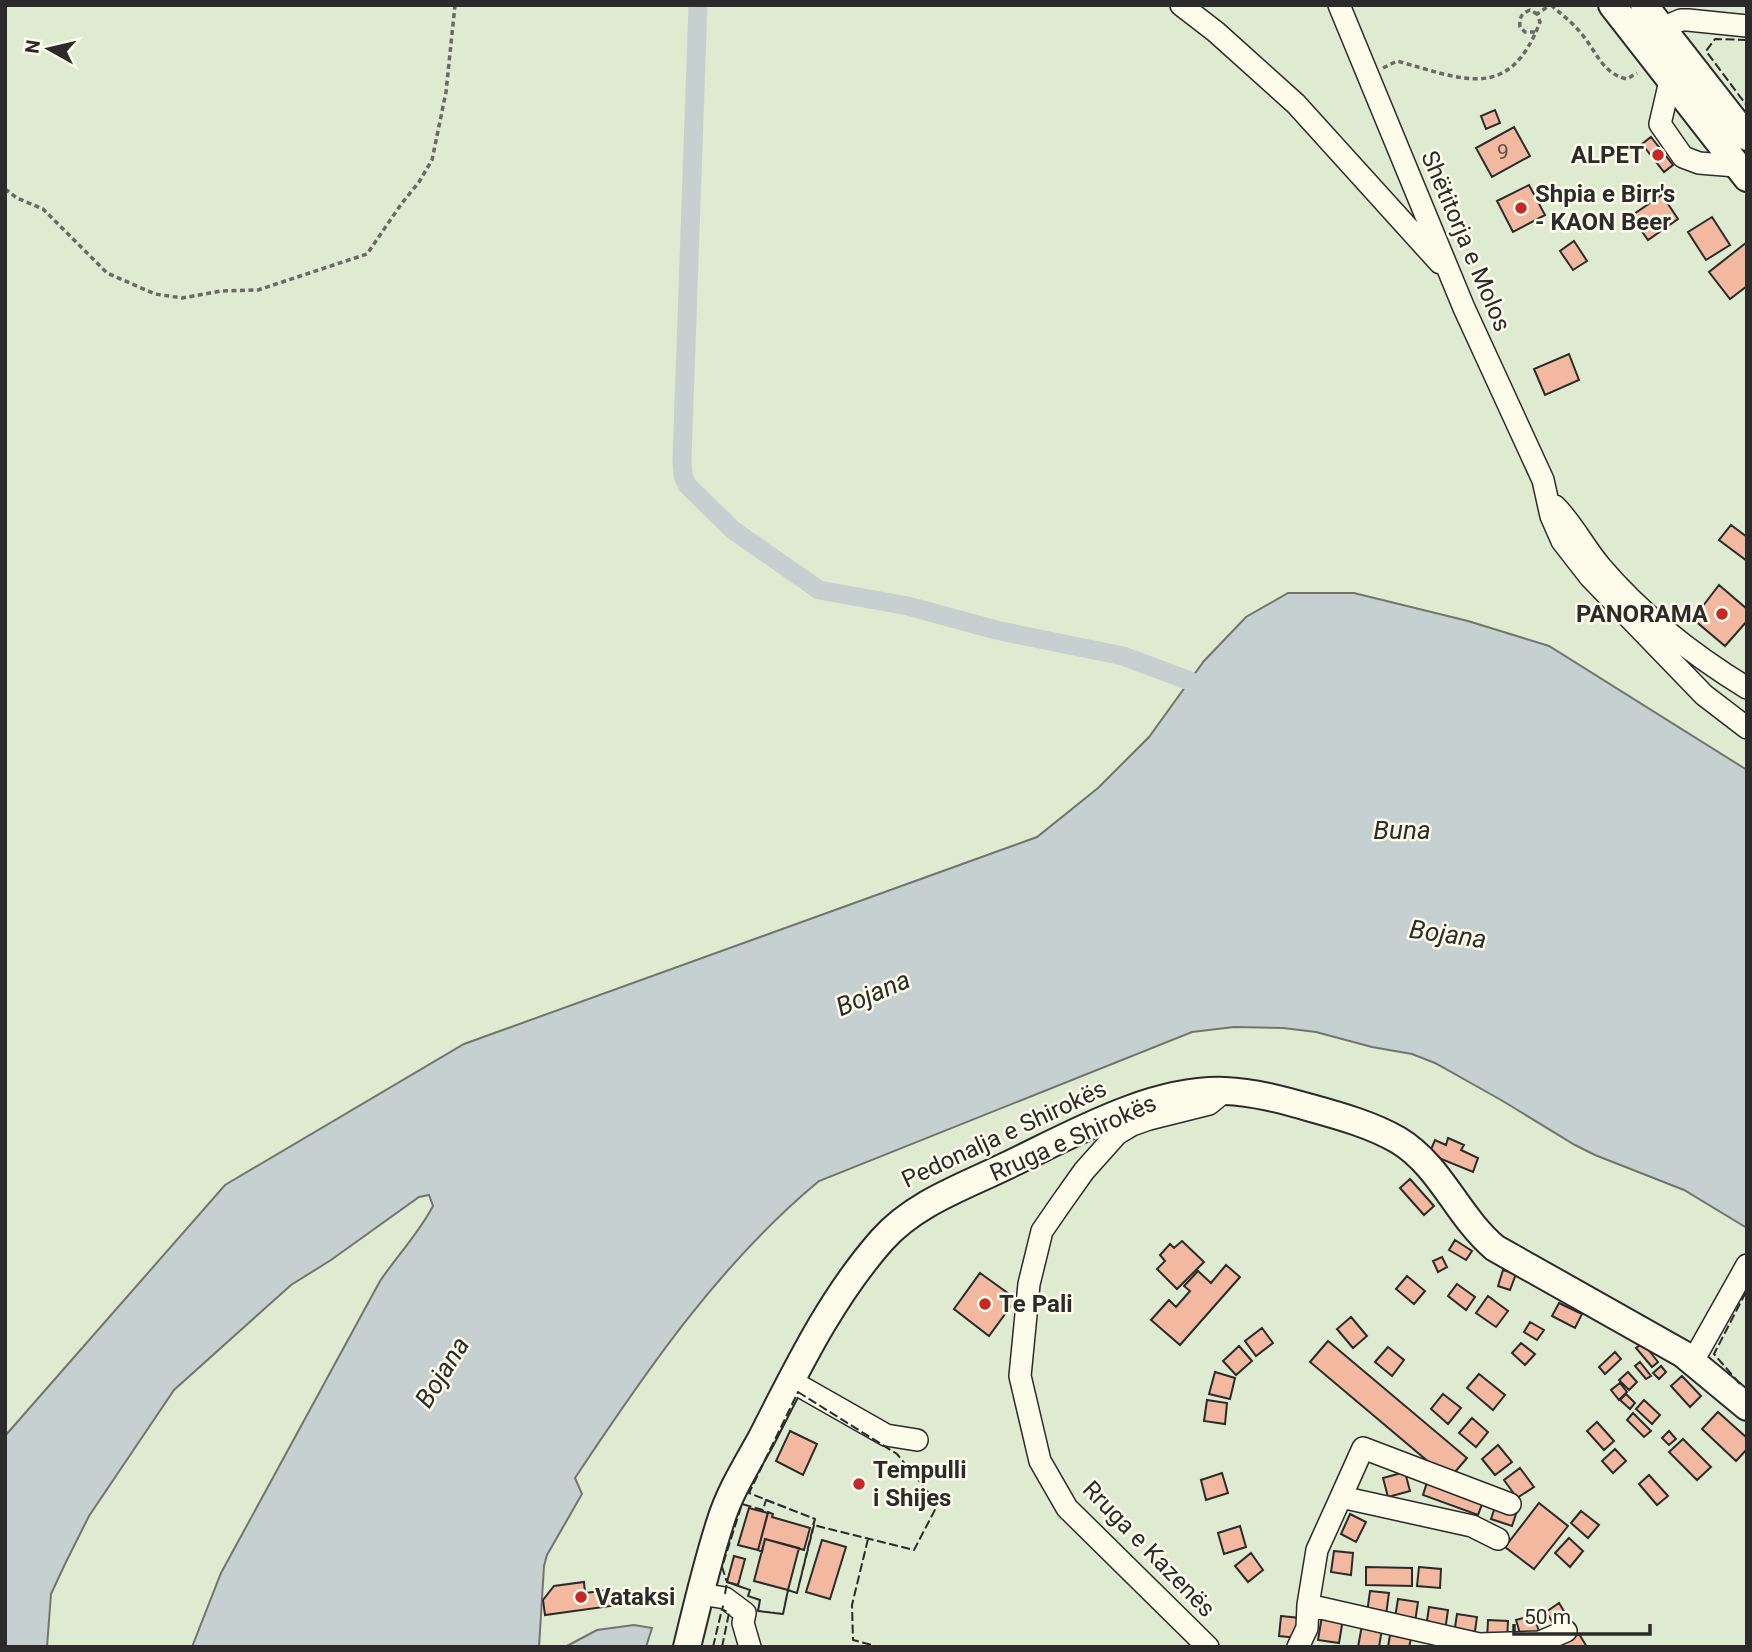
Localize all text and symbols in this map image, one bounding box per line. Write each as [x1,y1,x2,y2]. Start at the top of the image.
north arrow [14,14,84,84]
text: N [20,38,45,55]
house number: 9 [1497,140,1509,164]
place label: ALPET [1571,141,1644,169]
street label: Shëtitorja e Molos [1415,147,1517,335]
marker: ALPET [1650,147,1666,163]
place label: Shpia e Birr's - KAON Beer [1535,180,1675,236]
marker: Shpia e Birr's - KAON Beer [1513,200,1529,216]
place label: PANORAMA [1576,600,1709,628]
marker: PANORAMA [1714,606,1730,622]
water label: Buna [1373,815,1431,845]
water label: Bojana [1408,914,1488,954]
water label: Bojana [831,964,915,1022]
street label: Pedonalja e Shirokës [897,1074,1111,1194]
street label: Rruga e Shirokës [985,1089,1161,1187]
place label: Te Pali [999,1290,1073,1318]
marker: Te Pali [977,1296,993,1312]
water label: Bojana [409,1331,475,1413]
place label: Tempulli i Shijes [873,1456,967,1512]
street label: Rruga e Kazenës [1077,1475,1221,1623]
marker: Tempulli i Shijes [851,1476,867,1492]
place label: Vataksi [595,1583,675,1611]
marker: Vataksi [573,1589,589,1605]
scale bar [1514,1592,1650,1636]
text: 50 m [1524,1605,1571,1629]

